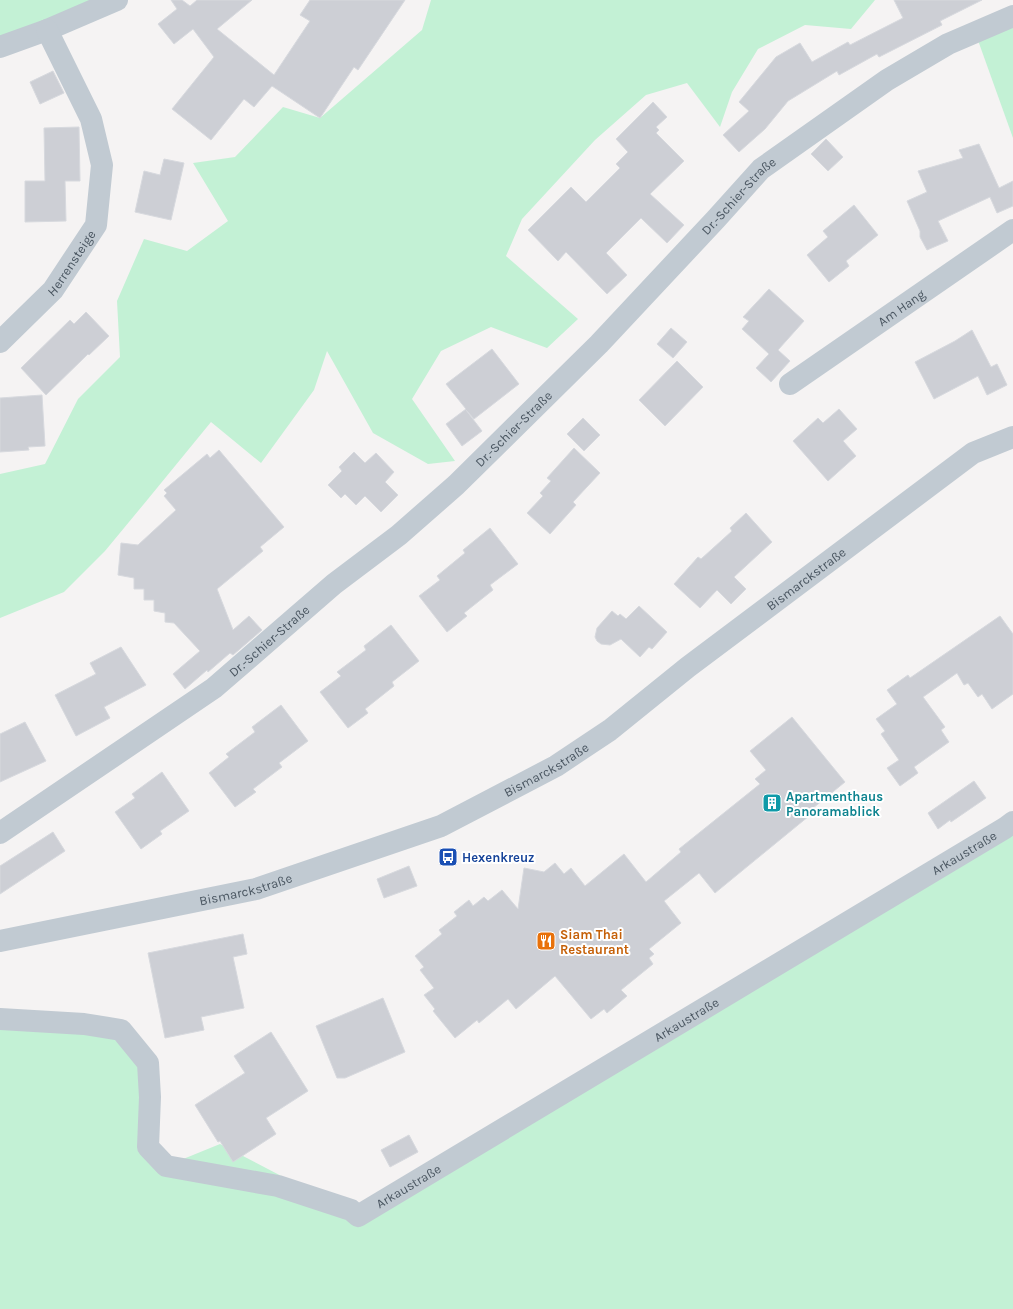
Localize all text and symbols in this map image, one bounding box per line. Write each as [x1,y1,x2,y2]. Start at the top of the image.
street label: Dr.-Schier-Straße [698,154,779,238]
street label: Herrensteige [44,227,99,299]
street label: Am Hang [875,286,928,329]
street label: Dr.-Schier-Straße [472,388,555,470]
street label: Bismarckstraße [764,544,849,613]
street label: Dr.-Schier-Straße [226,602,313,680]
street label: Bismarckstraße [501,739,592,800]
place label: Apartmenthaus Panoramablick [786,789,883,819]
building icon: Apartmenthaus Panoramablick [761,792,783,814]
street label: Arkaustraße [929,828,1000,878]
bus stop icon: Hexenkreuz [437,846,459,868]
place label: Hexenkreuz [462,850,535,865]
street label: Bismarckstraße [198,870,294,908]
place label: Siam Thai Restaurant [560,927,629,957]
restaurant icon: Siam Thai Restaurant [535,930,557,952]
street label: Arkaustraße [651,994,722,1045]
street label: Arkaustraße [373,1161,444,1211]

